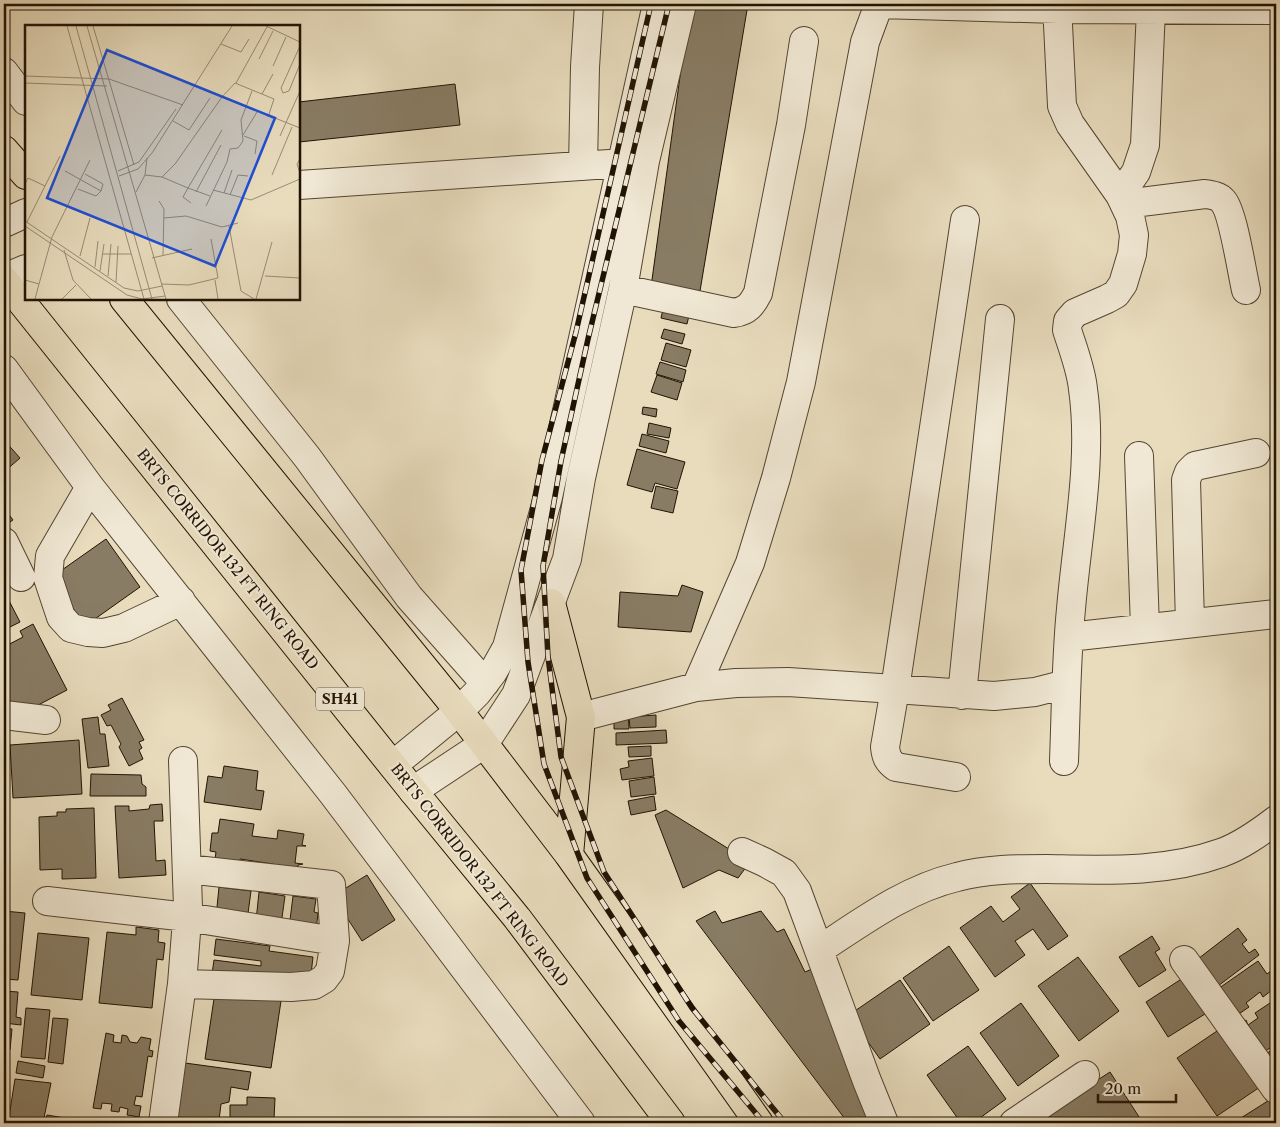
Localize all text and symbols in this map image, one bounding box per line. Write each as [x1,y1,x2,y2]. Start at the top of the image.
inset map [25,25,300,300]
street label: BRTS CORRIDOR 132 FT RING ROAD [133,445,323,673]
road number: SH41 [316,688,364,711]
street label: BRTS CORRIDOR 132 FT RING ROAD [387,759,573,991]
scale bar [1098,1072,1175,1104]
text: 20 m [1105,1079,1141,1098]

